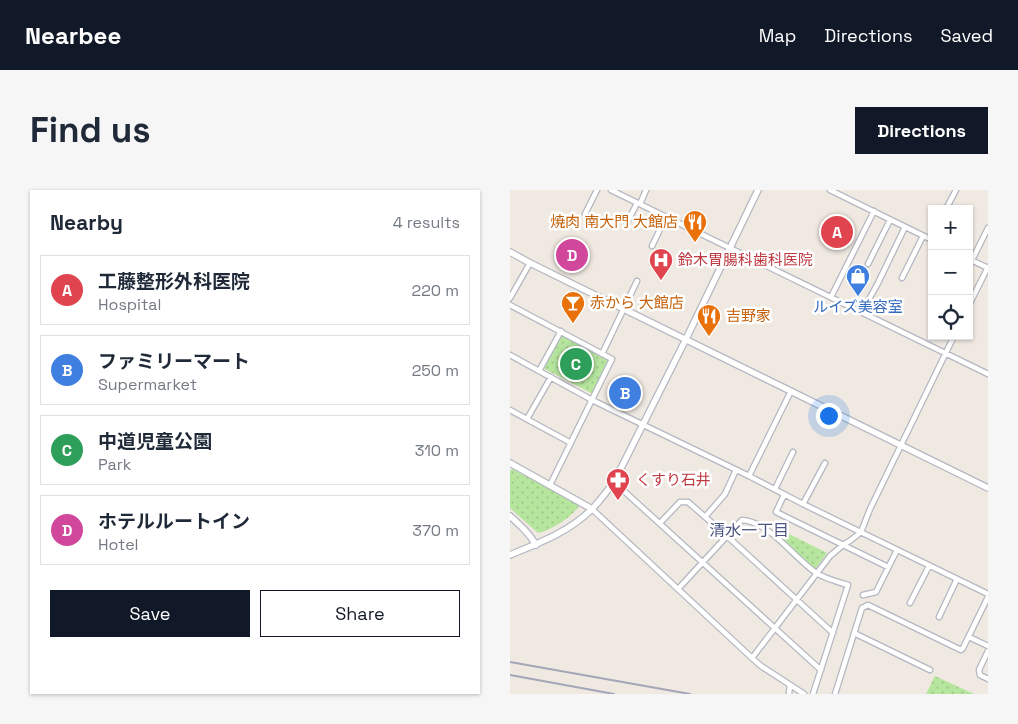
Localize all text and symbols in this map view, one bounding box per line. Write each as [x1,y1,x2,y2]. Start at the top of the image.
text: Nearbee [25,20,121,51]
text: Map [759,24,796,47]
text: Directions [824,24,913,47]
text: Saved [941,24,993,47]
button: Directions [855,107,988,154]
text: Find us [30,108,151,152]
map controls [928,205,973,340]
button: + [928,205,973,250]
text: Nearby [50,209,123,236]
restaurant icon: 焼肉 南大門 大館店 [682,209,708,243]
text: 4 results [393,212,460,233]
place label: 焼肉 南大門 大館店 [550,212,678,231]
pin: A [821,213,853,251]
pin: D [556,236,588,274]
hospital icon: 鈴木胃腸科歯科医院 [648,247,674,281]
place label: 鈴木胃腸科歯科医院 [678,250,813,269]
button: − [928,250,973,295]
shop icon: ルイズ美容室 [845,263,871,297]
text: 工藤整形外科医院 [98,269,250,294]
text: A [62,280,72,301]
text: 220 m [412,280,459,301]
bar icon: 赤から 大館店 [560,290,586,324]
place label: 赤から 大館店 [590,293,684,312]
text: Hospital [98,294,161,315]
button: locate [928,295,973,340]
place label: ルイズ美容室 [813,297,903,316]
restaurant icon: 吉野家 [696,303,722,337]
place label: 吉野家 [726,306,771,325]
pin: C [560,345,592,383]
text: ファミリーマート [98,349,250,374]
text: B [62,360,72,381]
text: 250 m [412,360,459,381]
text: Supermarket [98,374,197,395]
pin: B [609,374,641,412]
your location [816,403,842,429]
text: 中道児童公園 [98,429,212,454]
text: C [62,440,72,461]
text: 310 m [415,440,459,461]
text: Park [98,454,131,475]
pharmacy icon: くすり石井 [605,467,631,501]
place label: くすり石井 [636,470,711,489]
text: ホテルルートイン [98,509,250,534]
text: D [62,520,72,541]
text: 370 m [412,520,459,541]
district label: 清水一丁目 [709,520,789,541]
text: Hotel [98,534,139,555]
button: Save [50,590,250,637]
button: Share [260,590,460,637]

